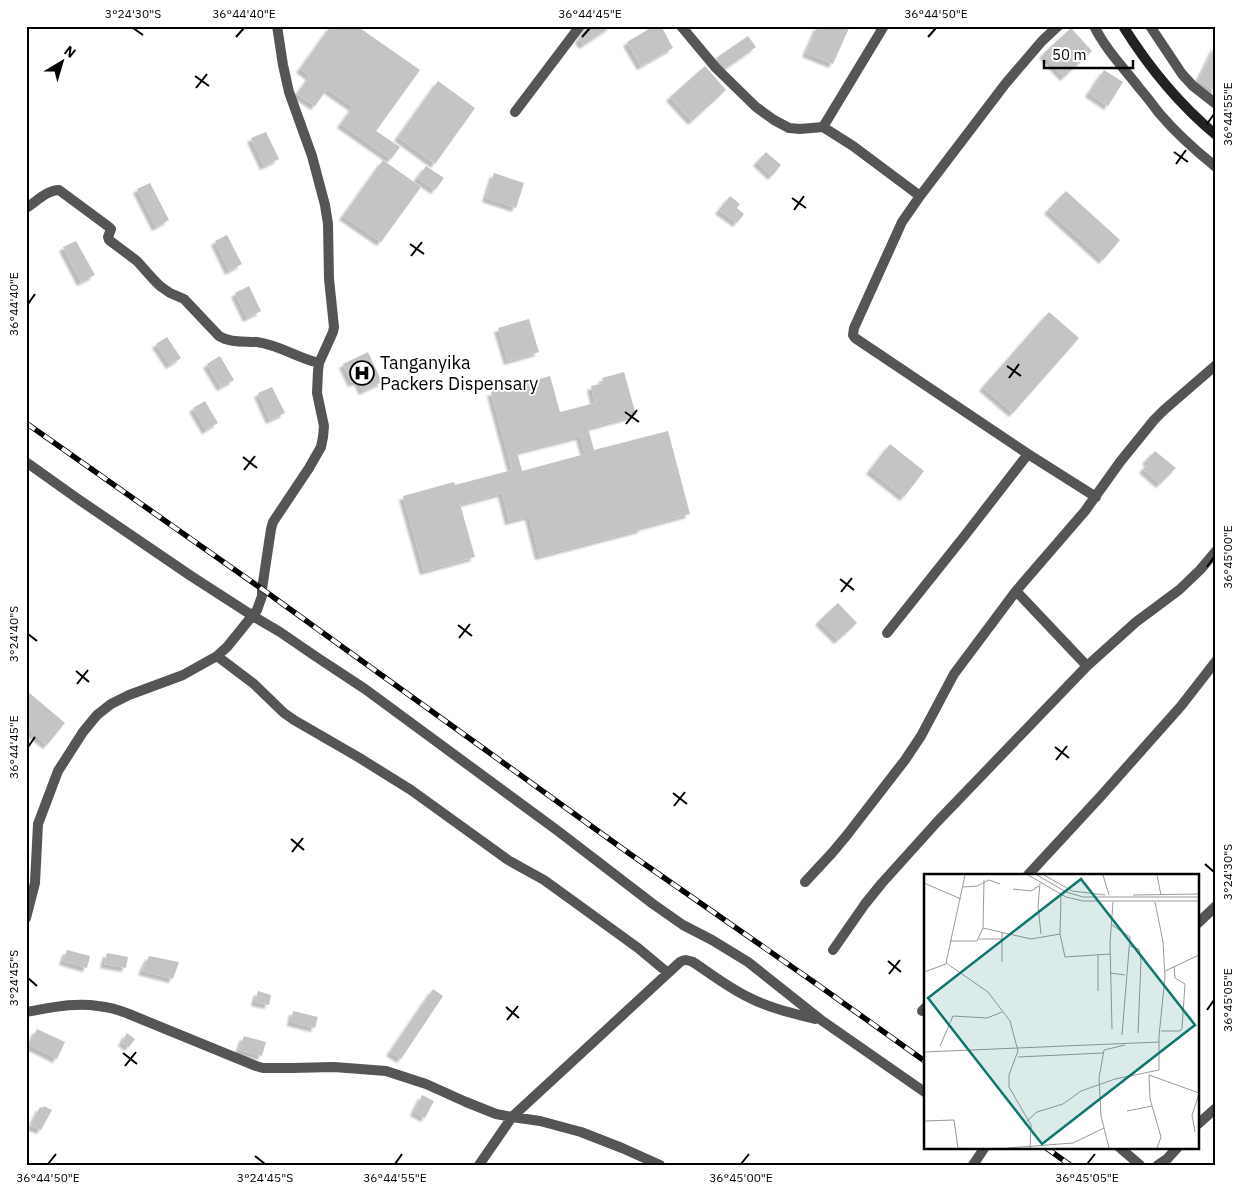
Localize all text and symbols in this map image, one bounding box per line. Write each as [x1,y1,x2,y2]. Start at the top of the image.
text: 3°24'30"S [105,6,161,21]
text: 36°44'40"E [212,6,276,21]
text: 36°44'45"E [558,6,622,21]
text: 36°44'50"E [904,6,968,21]
north arrow [38,38,88,88]
scale bar [1044,38,1133,70]
text: N [60,42,80,62]
text: 50 m [1052,45,1087,64]
text: 36°44'55"E [1220,82,1235,146]
text: 36°44'40"E [6,272,21,336]
place label: Tanganyika Packers Dispensary [380,351,538,395]
hospital icon: Tanganyika Packers Dispensary [349,360,375,386]
text: 36°45'00"E [1220,525,1235,589]
text: 3°24'40"S [6,606,21,662]
text: 36°44'45"E [6,715,21,779]
text: 3°24'30"S [1220,844,1235,900]
inset map [924,874,1200,1148]
text: 3°24'45"S [6,950,21,1006]
text: 36°45'05"E [1220,968,1235,1032]
text: 36°44'50"E [16,1170,80,1185]
text: 3°24'45"S [237,1170,293,1185]
text: 36°44'55"E [363,1170,427,1185]
text: 36°45'00"E [709,1170,773,1185]
text: 36°45'05"E [1055,1170,1119,1185]

